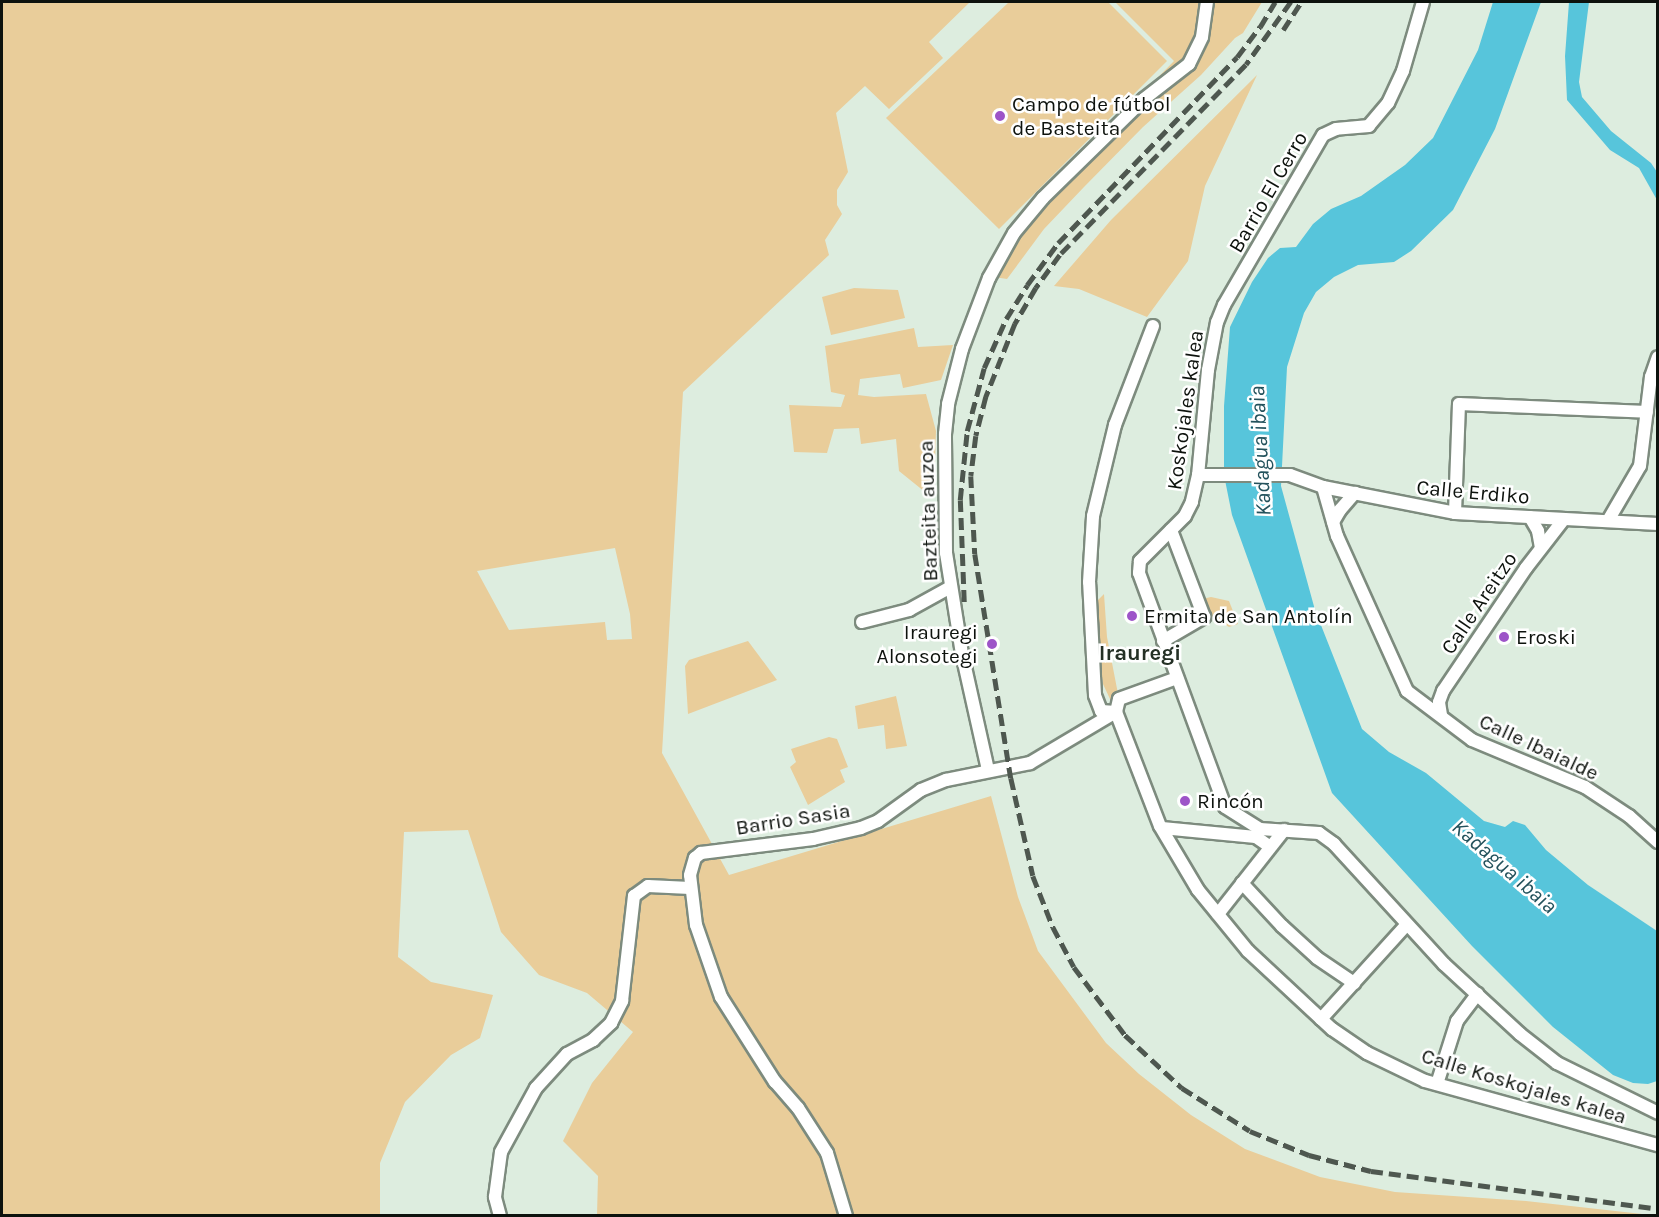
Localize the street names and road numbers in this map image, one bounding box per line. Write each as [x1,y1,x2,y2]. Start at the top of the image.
street label: Barrio El Cerro [1223,127,1313,257]
street label: Koskojales kalea [1161,329,1209,491]
street label: Bazteita auzoa [913,440,943,582]
street label: Calle Erdiko [1415,475,1531,509]
street label: Calle Areitzo [1436,547,1522,659]
street label: Calle Ibaialde [1475,708,1603,786]
street label: Barrio Sasia [734,798,852,840]
street label: Calle Koskojales kalea [1418,1043,1630,1129]

